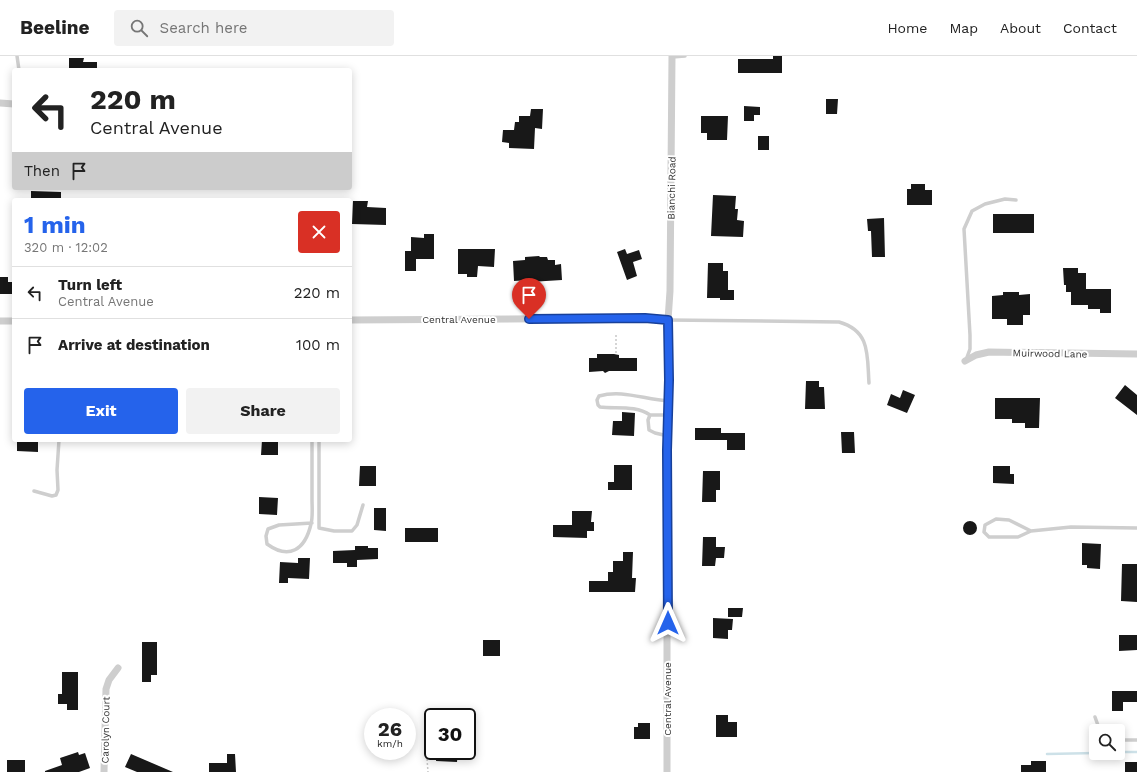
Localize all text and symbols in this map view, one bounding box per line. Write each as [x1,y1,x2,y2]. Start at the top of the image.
search box [114,10,394,46]
text: Beeline [20,16,90,39]
icon: search [128,17,150,39]
text: Search here [160,19,247,37]
text: Home [887,20,927,36]
text: Map [949,20,978,36]
text: About [1000,20,1041,36]
text: Contact [1063,20,1117,36]
text: 220 m [90,83,176,116]
icon: left [24,84,76,136]
text: Central Avenue [90,117,223,138]
street label: Bianchi Road [665,156,678,220]
icon: arrive [68,160,90,182]
text: Then [24,162,60,180]
text: 1 min [24,211,86,239]
button: close [298,211,340,253]
text: 320 m · 12:02 [24,240,108,255]
text: Turn left [58,276,122,294]
pin [512,278,546,319]
icon: left [24,282,46,304]
text: 220 m [294,284,340,302]
icon: arrive [518,284,540,306]
text: Central Avenue [58,294,154,309]
street label: Central Avenue [422,314,496,325]
icon: arrive [24,334,46,356]
text: Arrive at destination [58,336,210,354]
text: 100 m [296,336,340,354]
street label: Muirwood Lane [1012,347,1088,360]
button: Exit [24,388,178,434]
button: Share [186,388,340,434]
position arrow [647,602,689,644]
street label: Central Avenue [662,662,673,736]
street label: Carolyn Court [99,696,112,764]
speed limit sign: 30 [424,708,476,760]
text: 26 [378,717,402,741]
map controls [1089,724,1125,760]
button: search [1089,724,1125,760]
text: km/h [377,738,403,749]

